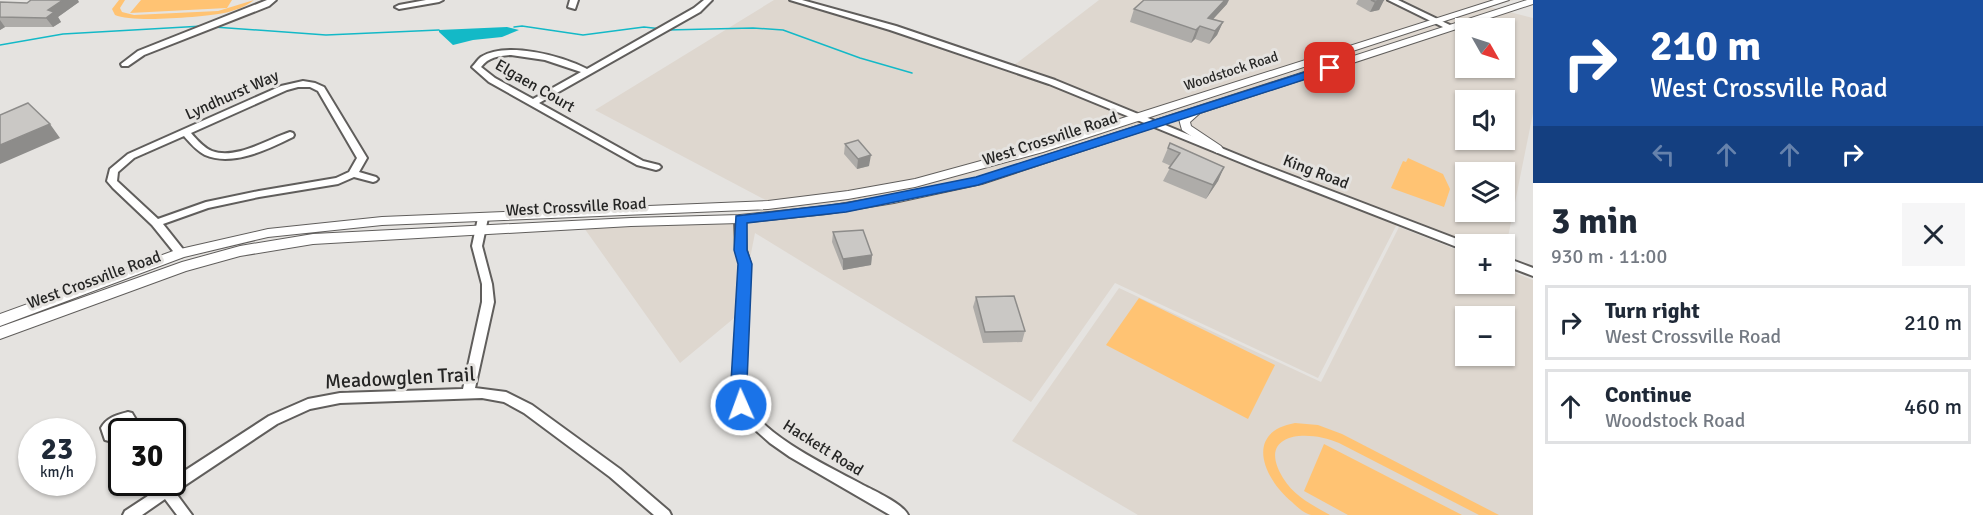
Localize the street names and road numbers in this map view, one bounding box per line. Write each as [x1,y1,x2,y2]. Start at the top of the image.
street label: Woodstock Road [1182,48,1280,94]
street label: Elgaen Court [492,55,579,117]
street label: Lyndhurst Way [182,65,282,125]
street label: West Crossville Road [980,108,1120,170]
street label: King Road [1280,150,1352,194]
street label: West Crossville Road [505,193,647,221]
street label: West Crossville Road [24,247,164,313]
street label: Meadowglen Trail [324,362,476,394]
street label: Hackett Road [779,415,867,481]

